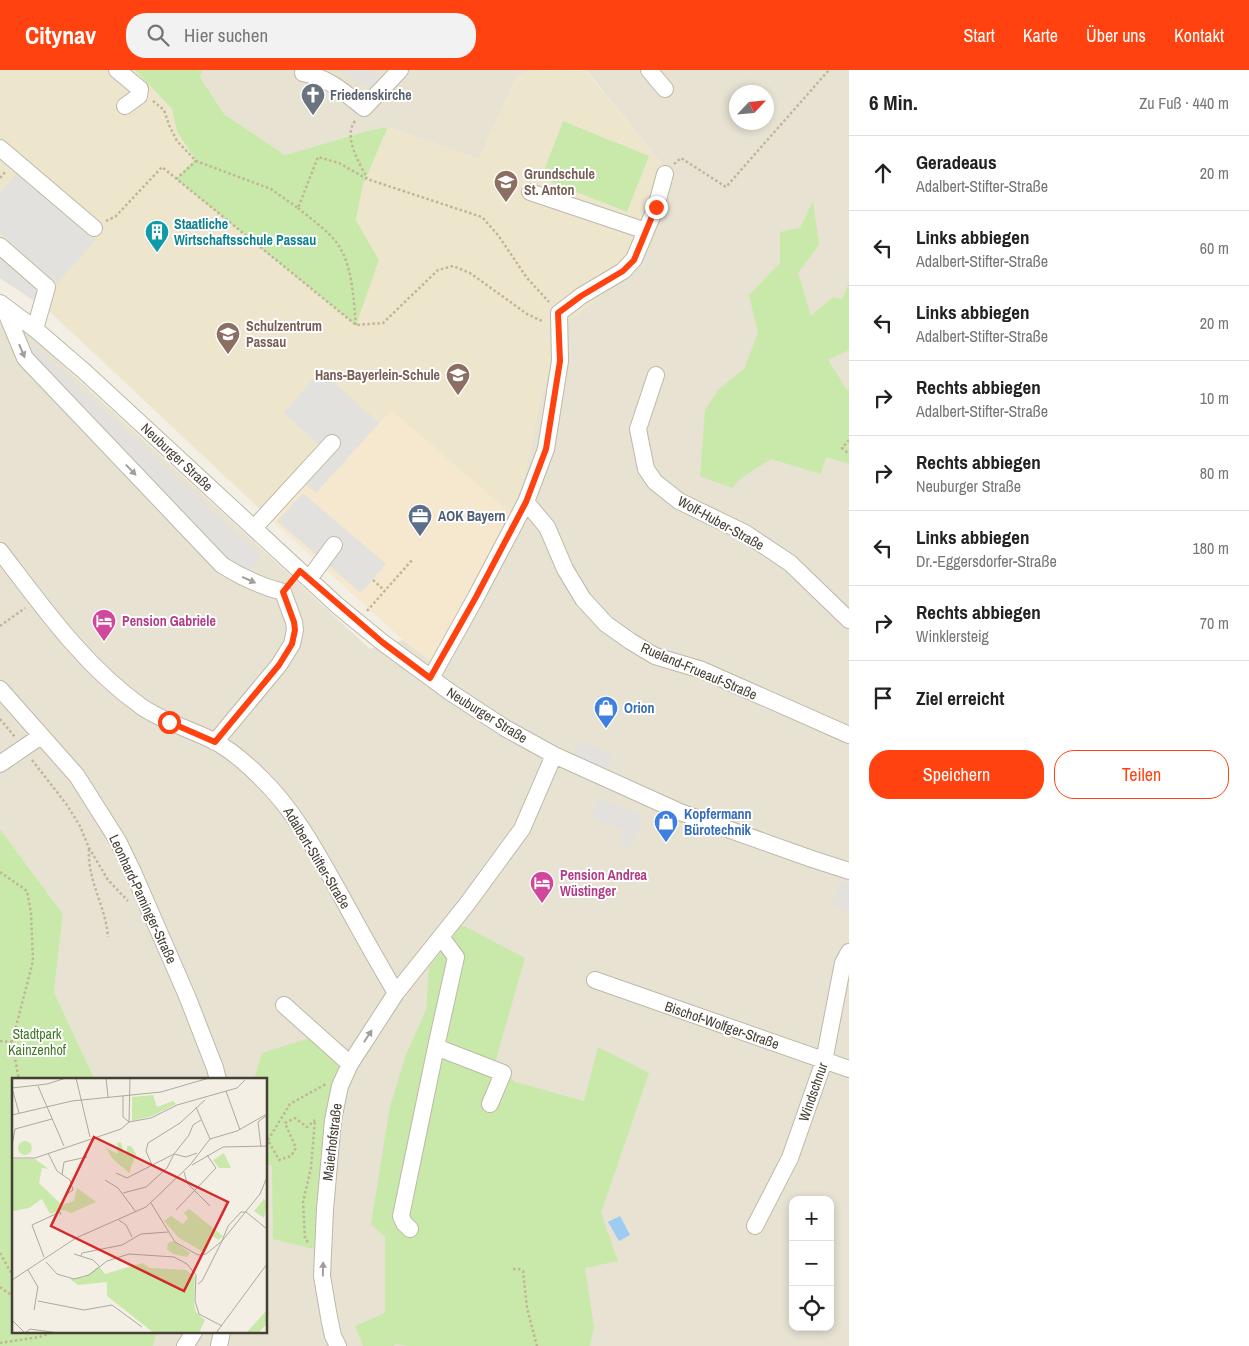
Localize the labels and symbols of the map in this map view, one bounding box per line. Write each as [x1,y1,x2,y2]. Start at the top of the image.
church icon: Friedenskirche [300,82,326,116]
north arrow [729,85,774,130]
place label: Friedenskirche [330,86,412,104]
place label: Grundschule St. Anton [524,165,595,199]
school or university icon: Grundschule St. Anton [493,169,519,203]
route end [645,196,668,219]
place label: Staatliche Wirtschaftsschule Passau [174,215,316,249]
building icon: Staatliche Wirtschaftsschule Passau [144,219,170,253]
place label: Schulzentrum Passau [246,317,322,351]
school or university icon: Schulzentrum Passau [215,321,241,355]
one-way arrow [18,343,26,358]
school or university icon: Hans-Bayerlein-Schule [445,362,471,396]
place label: Hans-Bayerlein-Schule [315,366,440,384]
street label: Neuburger Straße [137,419,217,495]
one-way arrow [125,464,137,476]
street label: Wolf-Huber-Straße [675,492,767,554]
office icon: AOK Bayern [407,503,433,537]
place label: AOK Bayern [438,507,506,525]
one-way arrow [242,577,256,585]
hotel icon: Pension Gabriele [91,608,117,642]
place label: Pension Gabriele [122,612,216,630]
street label: Rueland-Frueauf-Straße [638,638,760,704]
street label: Neuburger Straße [443,683,531,747]
shop icon: Orion [593,695,619,729]
place label: Orion [624,699,655,717]
route start [158,711,181,734]
street label: Adalbert-Stifter-Straße [279,803,354,912]
place label: Kopfermann Bürotechnik [684,805,752,839]
shop icon: Kopfermann Bürotechnik [653,809,679,843]
street label: Leonhard-Paminger-Straße [105,832,181,966]
place label: Pension Andrea Wüstinger [560,866,648,900]
hotel icon: Pension Andrea Wüstinger [529,870,555,904]
street label: Bischof-Wolfger-Straße [662,997,782,1053]
park label: Stadtpark Kainzenhof [8,1025,67,1059]
one-way arrow [363,1030,372,1043]
street label: Windschnur [795,1060,832,1124]
inset map [12,1078,268,1334]
street label: Maierhofstraße [318,1102,346,1182]
one-way arrow [319,1261,327,1277]

